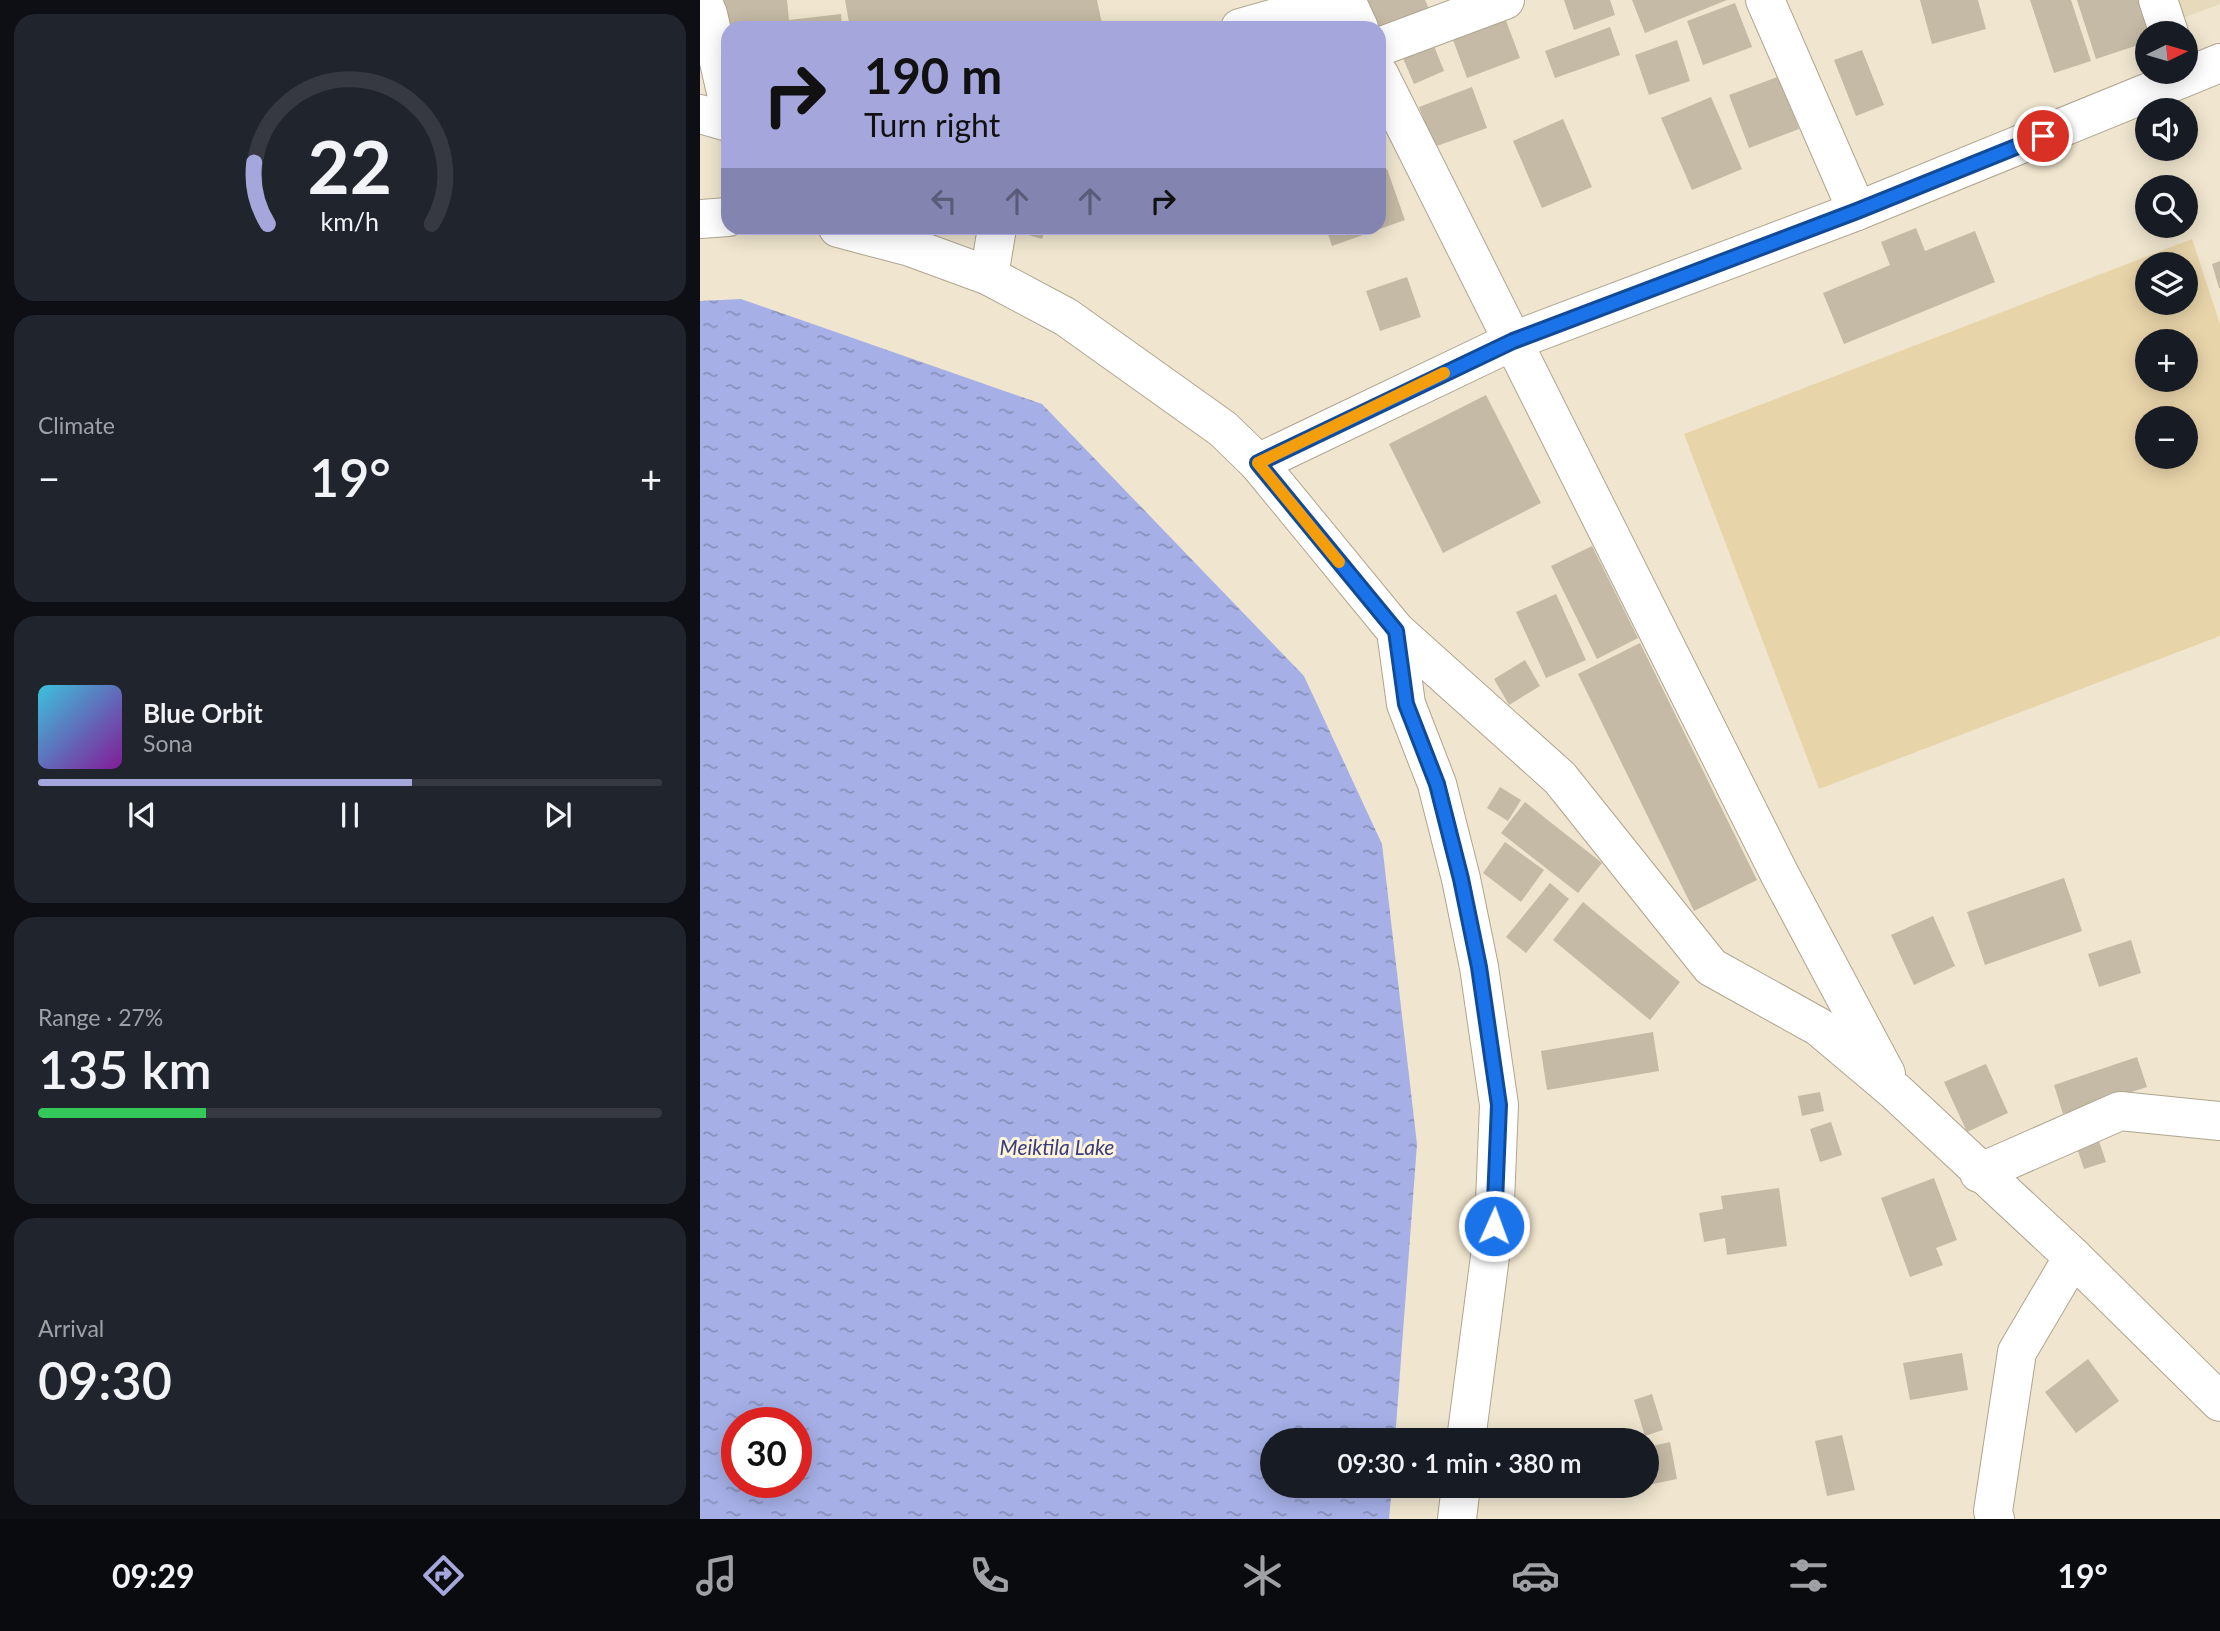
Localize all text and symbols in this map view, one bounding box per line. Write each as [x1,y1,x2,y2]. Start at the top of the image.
north arrow [2135,21,2198,84]
map controls [2135,21,2198,469]
text: 190 m [864,46,1002,104]
icon: right [749,49,840,140]
button: sound [2135,98,2198,161]
text: Turn right [864,105,1000,144]
pin [2013,106,2073,166]
icon: arrive [2024,117,2062,155]
text: 22 [308,122,392,210]
button: search [2135,175,2198,238]
icon: left [925,182,963,220]
icon: ahead [998,182,1036,220]
icon: ahead [1071,182,1109,220]
icon: right [1144,182,1182,220]
text: km/h [321,205,379,235]
button: layers [2135,252,2198,315]
button: + [2135,329,2198,392]
button: − [2135,406,2198,469]
text: Climate [38,411,115,439]
text: 19° [309,446,391,508]
text: − [38,455,60,501]
text: + [640,455,662,501]
text: Blue Orbit [143,697,263,729]
text: Sona [143,729,193,757]
icon: previous [123,796,161,834]
icon: pause [331,796,369,834]
icon: next [539,796,577,834]
text: Range · 27% [38,1003,163,1031]
text: 135 km [38,1038,212,1100]
water label: Meiktila Lake [1000,1134,1114,1159]
position arrow [1457,1189,1531,1263]
text: Arrival [38,1314,104,1342]
text: 09:30 [38,1349,172,1411]
speed limit sign: 30 [721,1407,812,1498]
text: 09:30 · 1 min · 380 m [1337,1447,1582,1479]
icon: directions [419,1551,468,1600]
icon: music [692,1551,741,1600]
icon: phone [965,1551,1014,1600]
icon: climate [1238,1551,1287,1600]
icon: car [1511,1551,1560,1600]
icon: filters [1784,1551,1833,1600]
text: 09:29 [112,1556,195,1595]
text: 19° [2057,1556,2108,1595]

